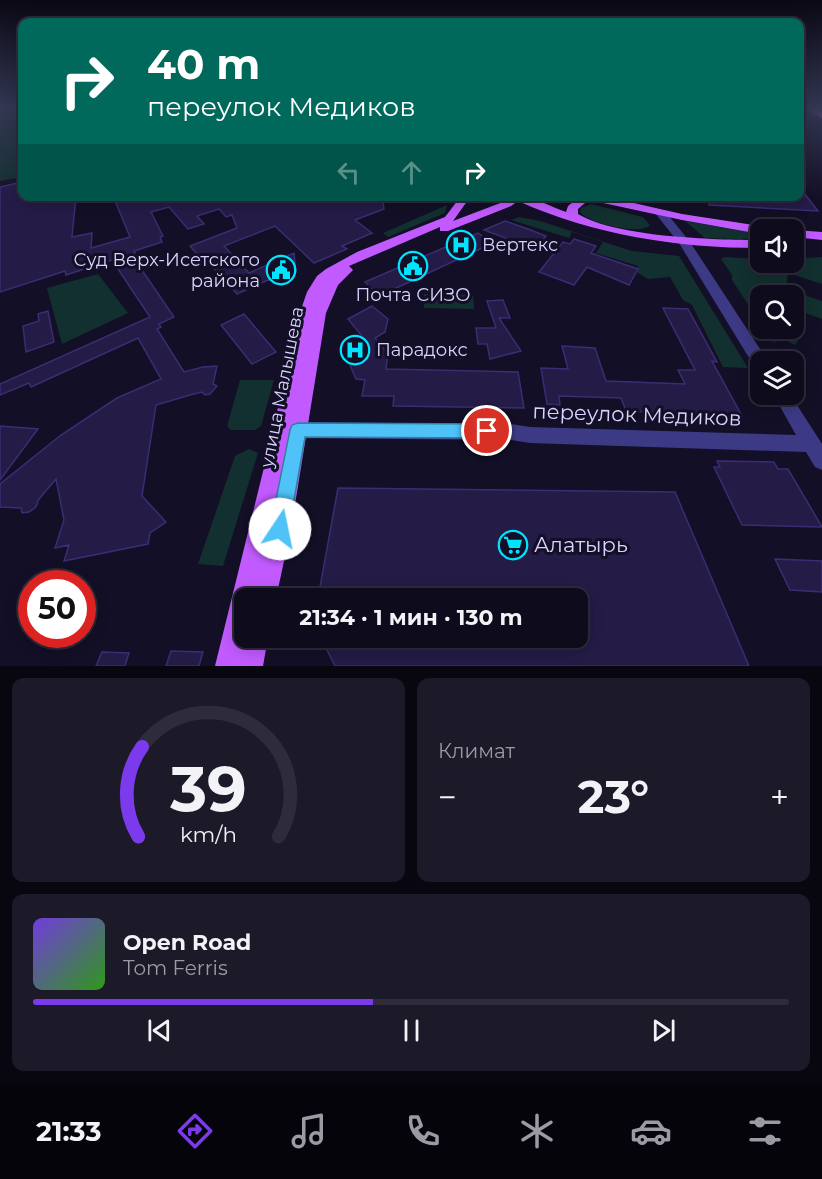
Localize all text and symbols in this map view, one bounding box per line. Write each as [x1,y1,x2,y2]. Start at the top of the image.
text: 40 m [147,38,260,90]
icon: right [48,42,126,120]
text: переулок Медиков [147,90,416,123]
icon: left [332,156,365,189]
icon: ahead [395,156,428,189]
icon: right [458,156,491,189]
map controls [750,219,804,405]
button: sound [750,219,804,273]
hospital icon: Вертекс [445,229,477,261]
place label: Вертекс [482,234,558,256]
place label: Суд Верх-Исетского района [74,249,260,292]
public building icon: Почта СИЗО [397,250,429,282]
public building icon: Суд Верх-Исетского района [265,254,297,286]
place label: Почта СИЗО [355,284,471,306]
button: search [750,285,804,339]
street label: улица Малышева [255,305,308,470]
hospital icon: Парадокс [339,334,371,366]
place label: Парадокс [376,339,468,361]
button: layers [750,351,804,405]
street label: переулок Медиков [532,398,742,431]
pin [461,405,512,456]
icon: arrive [470,414,503,447]
position arrow [248,497,312,561]
supermarket icon: Алатырь [497,529,529,561]
place label: Алатырь [534,532,628,557]
speed limit sign: 50 [18,570,96,648]
text: 21:34 · 1 мин · 130 m [299,604,523,631]
text: Климат [438,739,515,763]
text: 39 [169,751,247,827]
text: 23° [578,769,649,824]
text: − [438,777,457,817]
text: + [770,777,789,817]
text: km/h [180,821,237,847]
text: Open Road [123,929,251,956]
text: Tom Ferris [123,956,228,980]
icon: previous [143,1014,176,1047]
icon: pause [395,1014,428,1047]
icon: next [647,1014,680,1047]
icon: directions [174,1110,216,1152]
icon: music [288,1110,330,1152]
icon: phone [402,1110,444,1152]
icon: climate [516,1110,558,1152]
icon: car [630,1110,672,1152]
icon: filters [744,1110,786,1152]
text: 21:33 [36,1115,101,1148]

